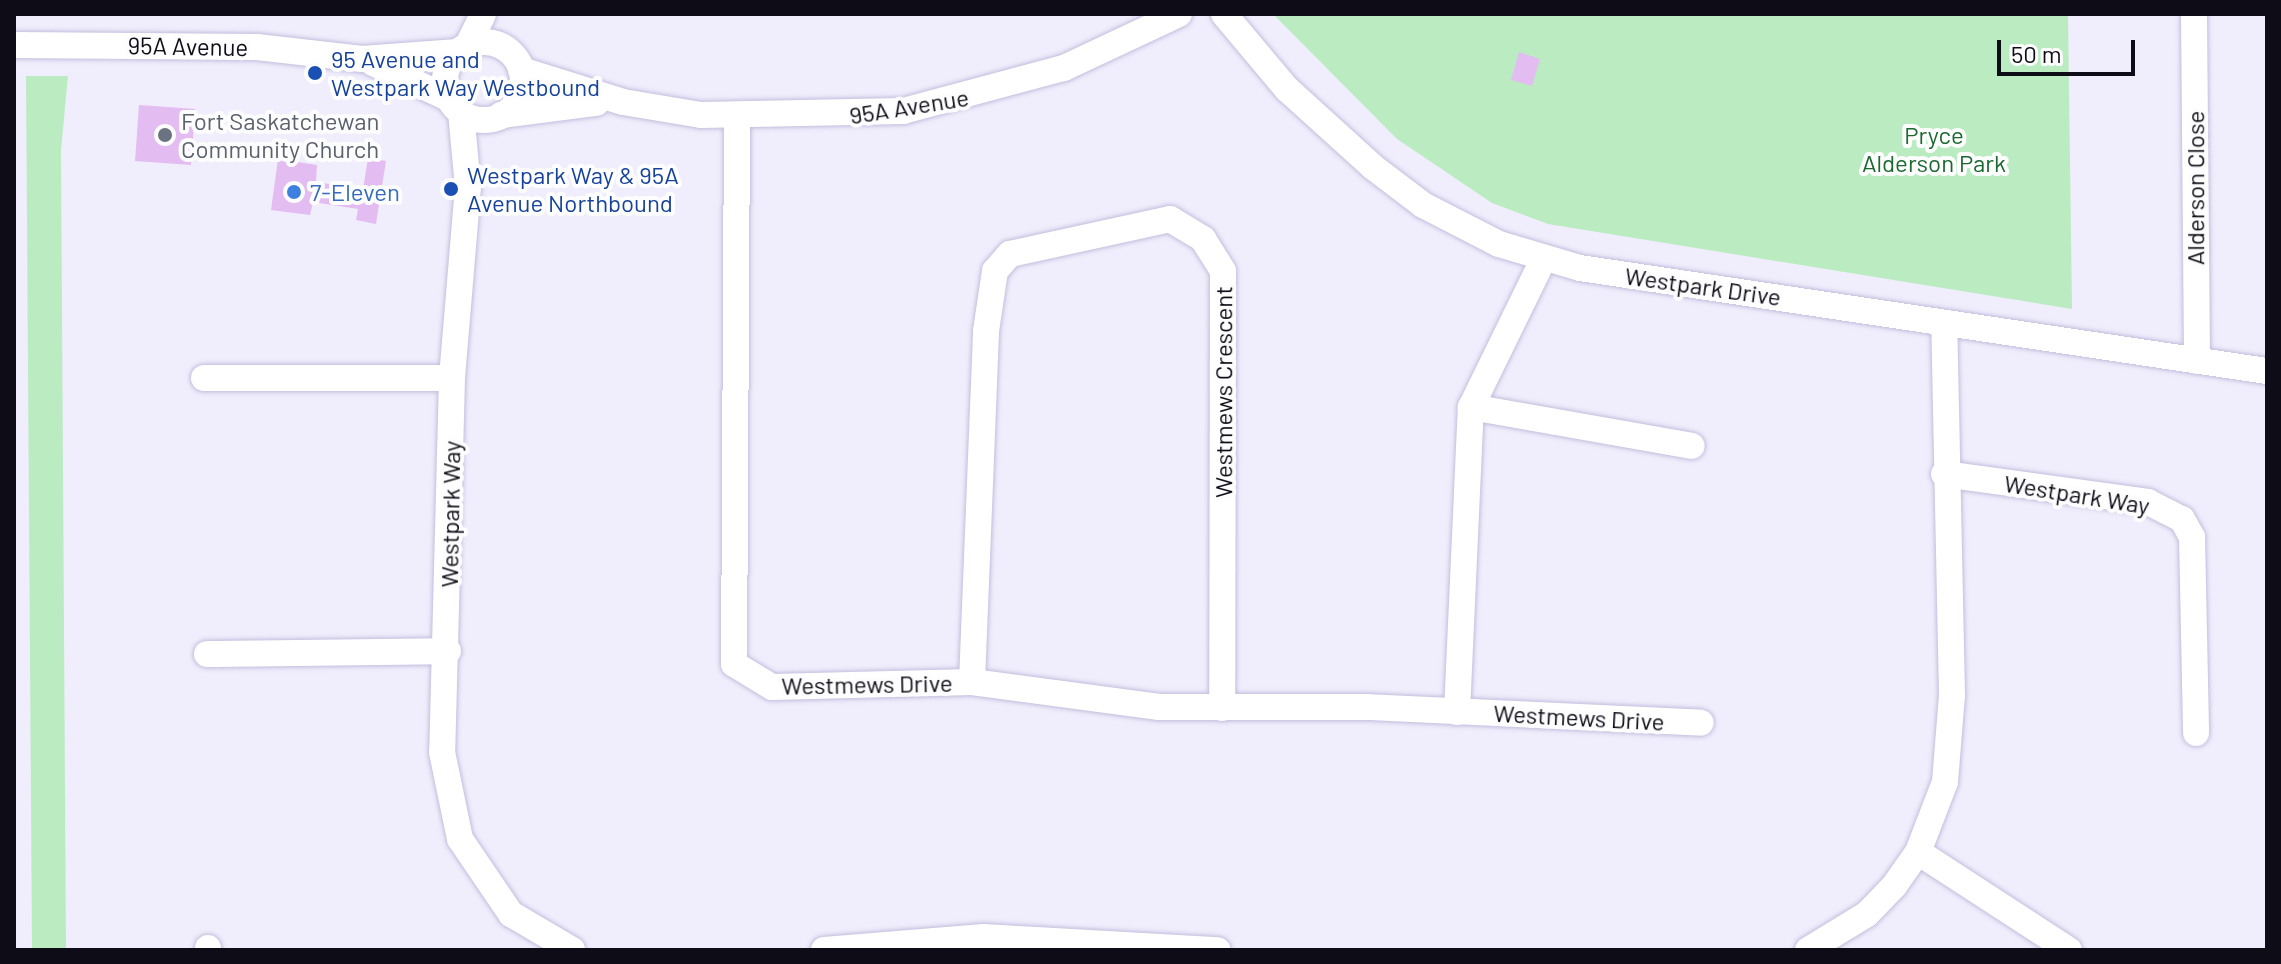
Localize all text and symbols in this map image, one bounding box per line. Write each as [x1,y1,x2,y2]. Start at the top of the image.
scale bar [2001,24,2139,74]
street label: 95A Avenue [128,31,248,61]
text: 50 m [2011,39,2062,68]
place label: 95 Avenue and Westpark Way Westbound [331,45,600,101]
marker: 95 Avenue and Westpark Way Westbound [306,64,324,82]
street label: 95A Avenue [847,82,971,130]
place label: Fort Saskatchewan Community Church [181,107,379,163]
street label: Alderson Close [2181,111,2209,265]
park label: Pryce Alderson Park [1862,121,2006,177]
marker: Fort Saskatchewan Community Church [156,126,174,144]
place label: Westpark Way & 95A Avenue Northbound [467,161,679,217]
place label: 7-Eleven [310,178,400,206]
marker: Westpark Way & 95A Avenue Northbound [442,180,460,198]
marker: 7-Eleven [285,183,303,201]
street label: Westpark Drive [1623,261,1783,311]
street label: Westmews Crescent [1209,286,1237,498]
street label: Westpark Way [434,440,466,588]
street label: Westpark Way [2002,468,2152,520]
street label: Westmews Drive [781,668,953,700]
street label: Westmews Drive [1493,698,1665,736]

